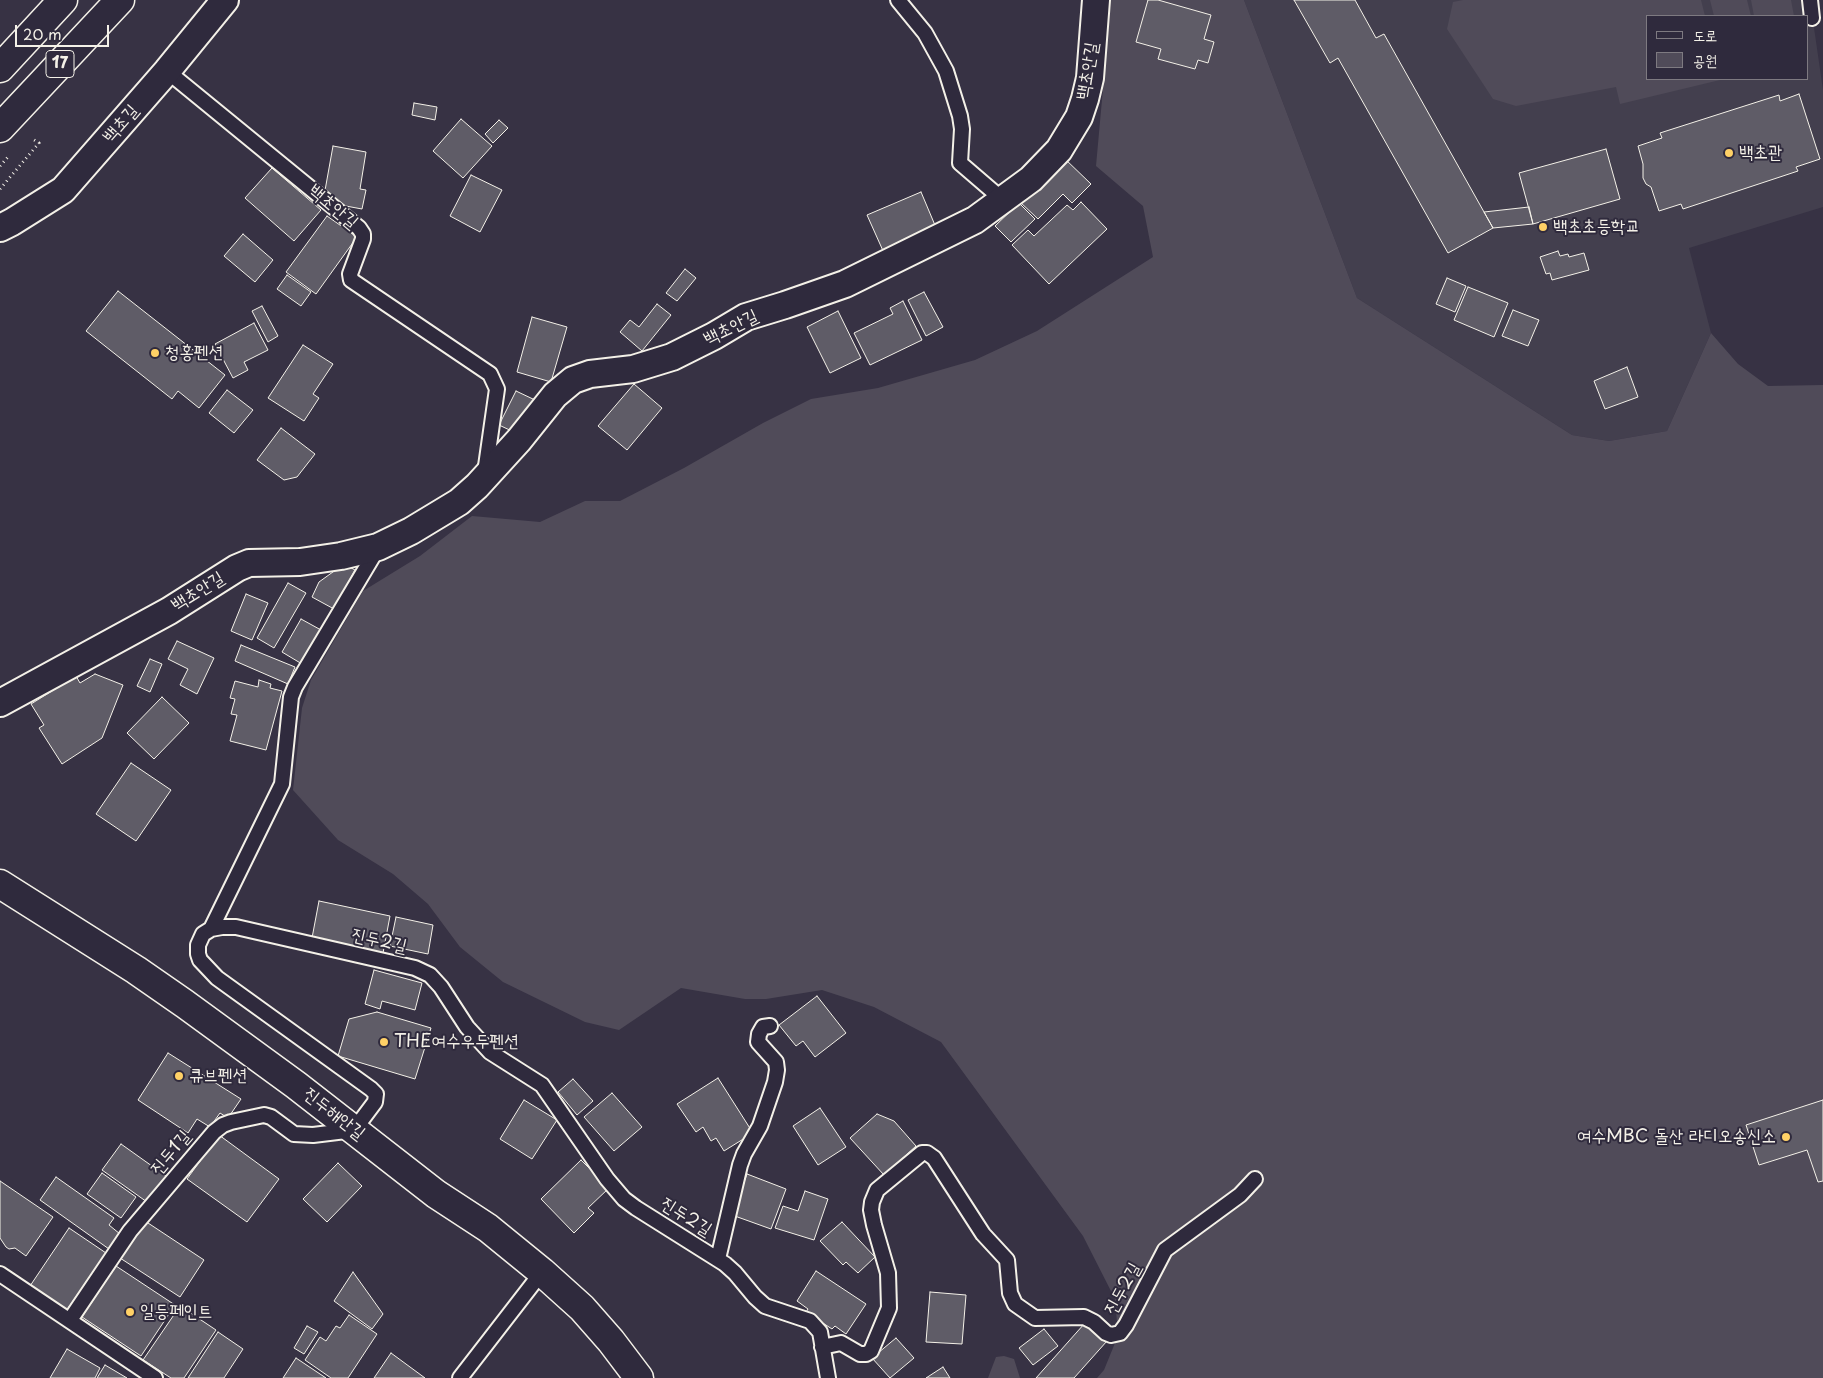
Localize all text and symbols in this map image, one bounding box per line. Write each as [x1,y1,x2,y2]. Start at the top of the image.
scale bar [18,15,111,47]
legend [1646,15,1808,80]
text: 20 m [23,22,62,45]
text: 도로 [1693,23,1717,46]
street label: 백초안길 [1073,41,1103,101]
text: 공원 [1693,48,1717,71]
road number: 17 [46,51,74,78]
street label: 백초길 [99,101,143,147]
place label: 백초관 [1739,142,1782,164]
marker: 백초관 [1723,147,1735,159]
street label: 백초안길 [304,180,362,234]
place label: 백초초등학교 [1553,216,1640,238]
marker: 백초초등학교 [1537,221,1549,233]
street label: 백초안길 [700,306,762,350]
place label: 청홍펜션 [165,342,223,364]
marker: 청홍펜션 [149,347,161,359]
street label: 백초안길 [168,567,228,617]
street label: 진두2길 [349,924,409,958]
place label: THE여수우두펜션 [394,1031,519,1053]
marker: THE여수우두펜션 [378,1036,390,1048]
place label: 큐브펜션 [189,1065,247,1087]
marker: 큐브펜션 [173,1070,185,1082]
street label: 진두해안길 [299,1083,369,1145]
street label: 진두1길 [146,1126,196,1180]
place label: 여수MBC 돌산 라디오송신소 [1577,1126,1776,1148]
marker: 여수MBC 돌산 라디오송신소 [1780,1131,1792,1143]
street label: 진두2길 [656,1193,716,1241]
street label: 진두2길 [1100,1259,1146,1319]
place label: 일등페인트 [140,1301,212,1323]
marker: 일등페인트 [124,1306,136,1318]

